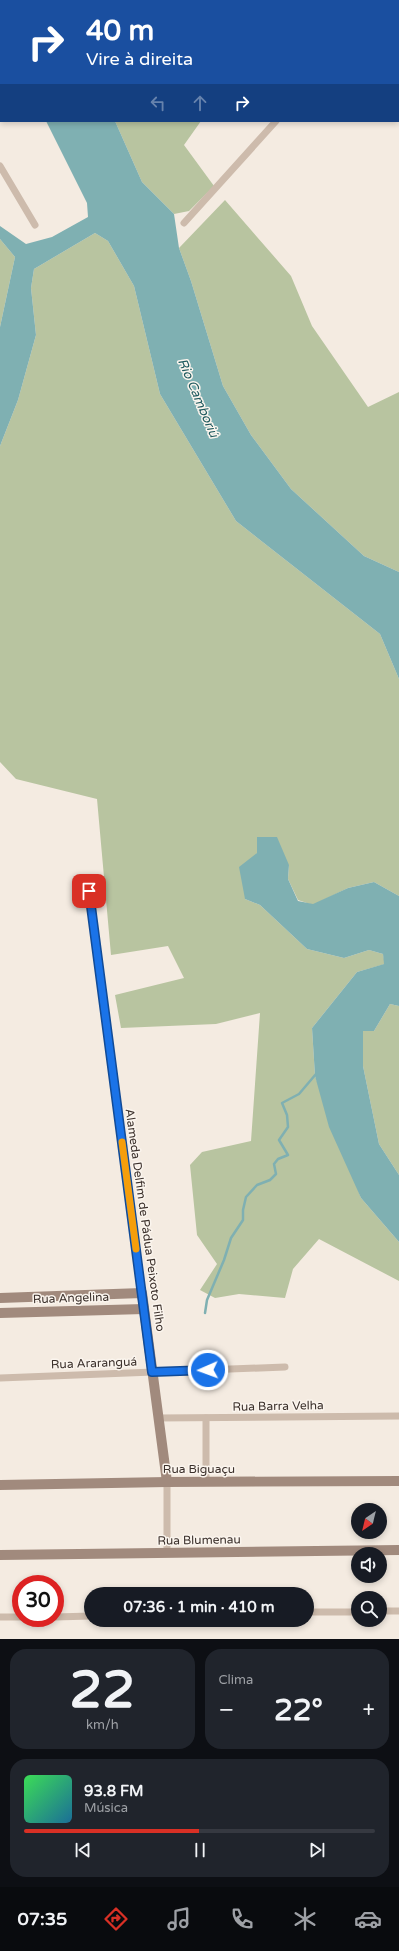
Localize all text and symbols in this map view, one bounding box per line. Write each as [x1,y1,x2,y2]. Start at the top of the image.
text: 40 m [86,14,154,48]
icon: right [20,16,72,68]
text: Vire à direita [86,48,193,70]
icon: left [147,92,169,114]
icon: ahead [189,92,211,114]
icon: right [231,92,253,114]
water label: Rio Camboriú [174,356,222,441]
pin [72,874,106,908]
icon: arrive [78,880,100,902]
street label: Alameda Delfim de Pádua Peixoto Filho [122,1108,168,1332]
street label: Rua Angelina [33,1290,109,1306]
position arrow [187,1349,229,1391]
street label: Rua Araranguá [51,1354,137,1372]
street label: Rua Barra Velha [232,1398,324,1414]
street label: Rua Biguaçu [163,1462,235,1476]
north arrow [351,1503,387,1539]
map controls [351,1503,387,1627]
street label: Rua Blumenau [157,1532,241,1548]
button: sound [351,1547,387,1583]
speed limit sign: 30 [12,1575,64,1627]
button: search [351,1591,387,1627]
text: 07:36 · 1 min · 410 m [124,1598,274,1616]
text: 22 [70,1659,135,1722]
text: Clima [219,1672,253,1688]
text: 22° [274,1692,323,1729]
text: − [219,1697,234,1723]
text: + [363,1697,375,1723]
text: km/h [86,1717,119,1733]
text: 93.8 FM [84,1782,144,1800]
text: Música [84,1800,128,1816]
icon: previous [72,1839,94,1861]
icon: pause [189,1839,211,1861]
icon: next [306,1839,328,1861]
icon: directions [102,1905,130,1933]
icon: music [165,1905,193,1933]
icon: phone [228,1905,256,1933]
icon: climate [291,1905,319,1933]
icon: car [354,1905,382,1933]
text: 07:35 [17,1908,67,1930]

